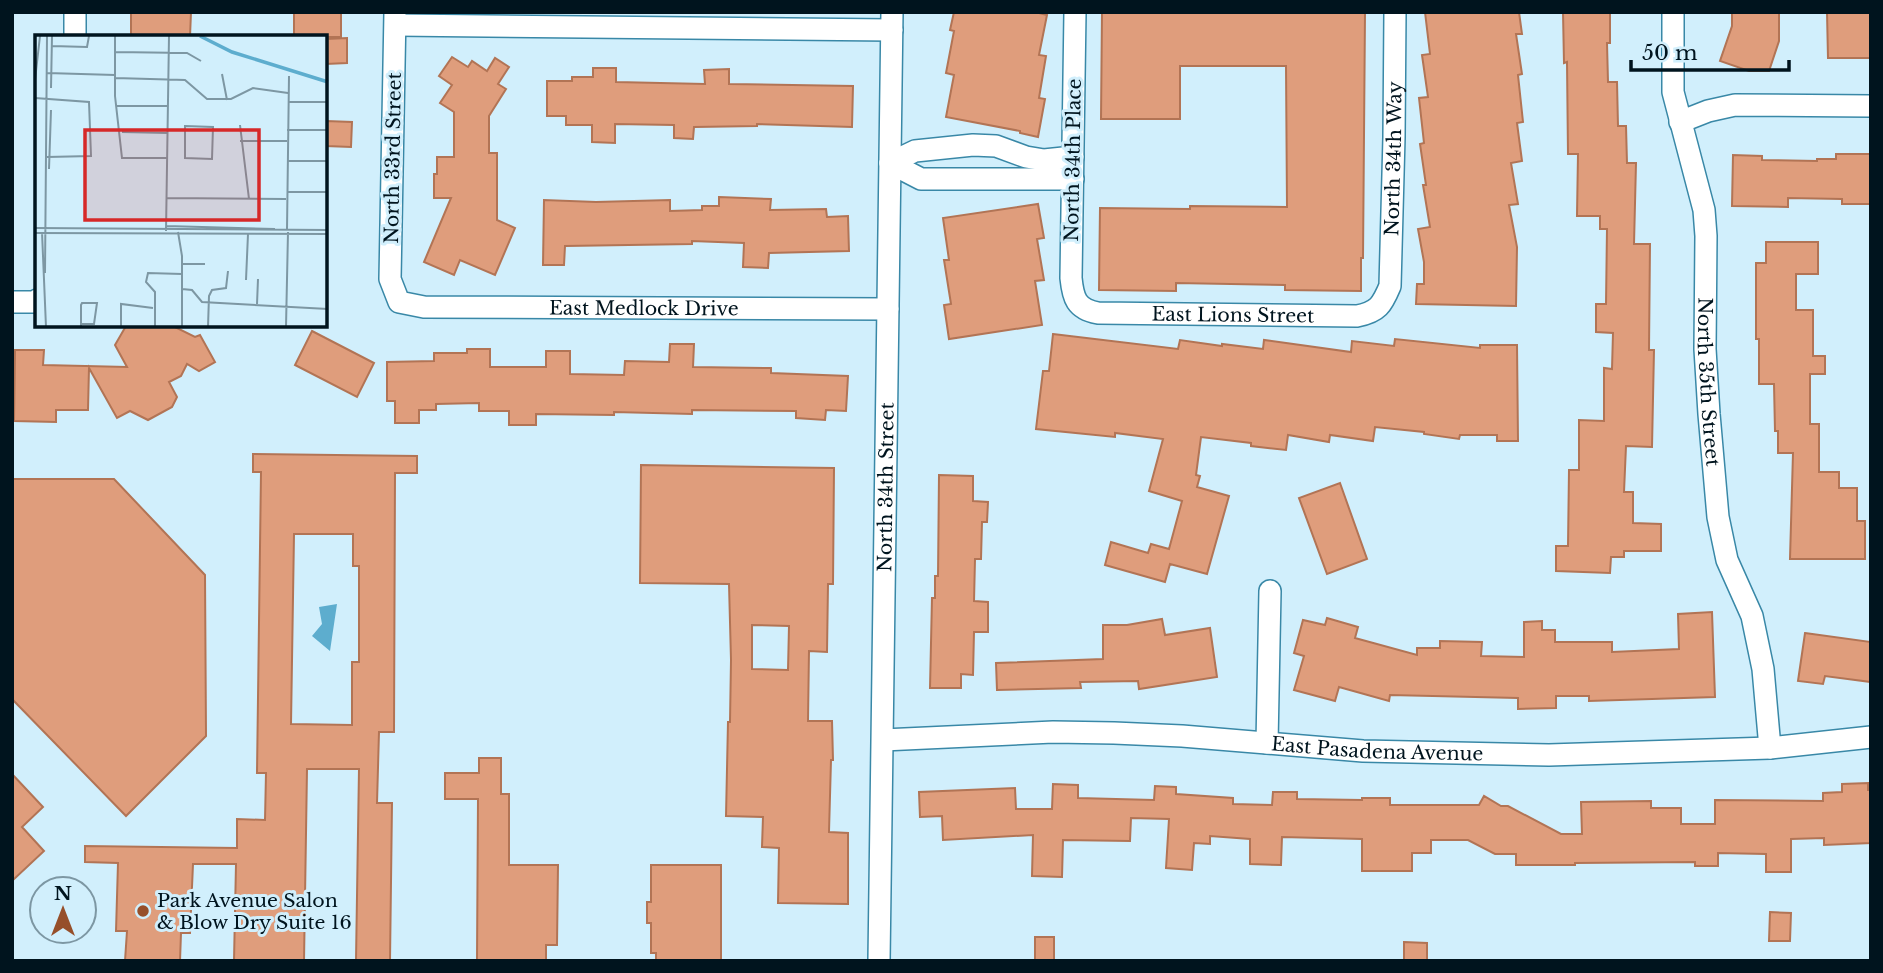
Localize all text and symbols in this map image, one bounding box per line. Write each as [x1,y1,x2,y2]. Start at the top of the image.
scale bar [1631,28,1788,72]
inset map [35,35,327,327]
text: 50 m [1642,40,1698,66]
street label: North 33rd Street [380,71,406,244]
street label: North 34th Place [1060,78,1086,242]
street label: North 34th Way [1380,81,1406,236]
street label: East Medlock Drive [549,296,739,320]
street label: North 35th Street [1693,297,1725,468]
street label: East Lions Street [1151,302,1315,327]
street label: North 34th Street [873,401,898,572]
street label: East Pasadena Avenue [1270,732,1484,765]
north arrow [28,875,98,945]
text: N [54,882,72,905]
place label: Park Avenue Salon & Blow Dry Suite 16 [157,889,352,934]
marker: Park Avenue Salon & Blow Dry Suite 16 [135,903,151,919]

